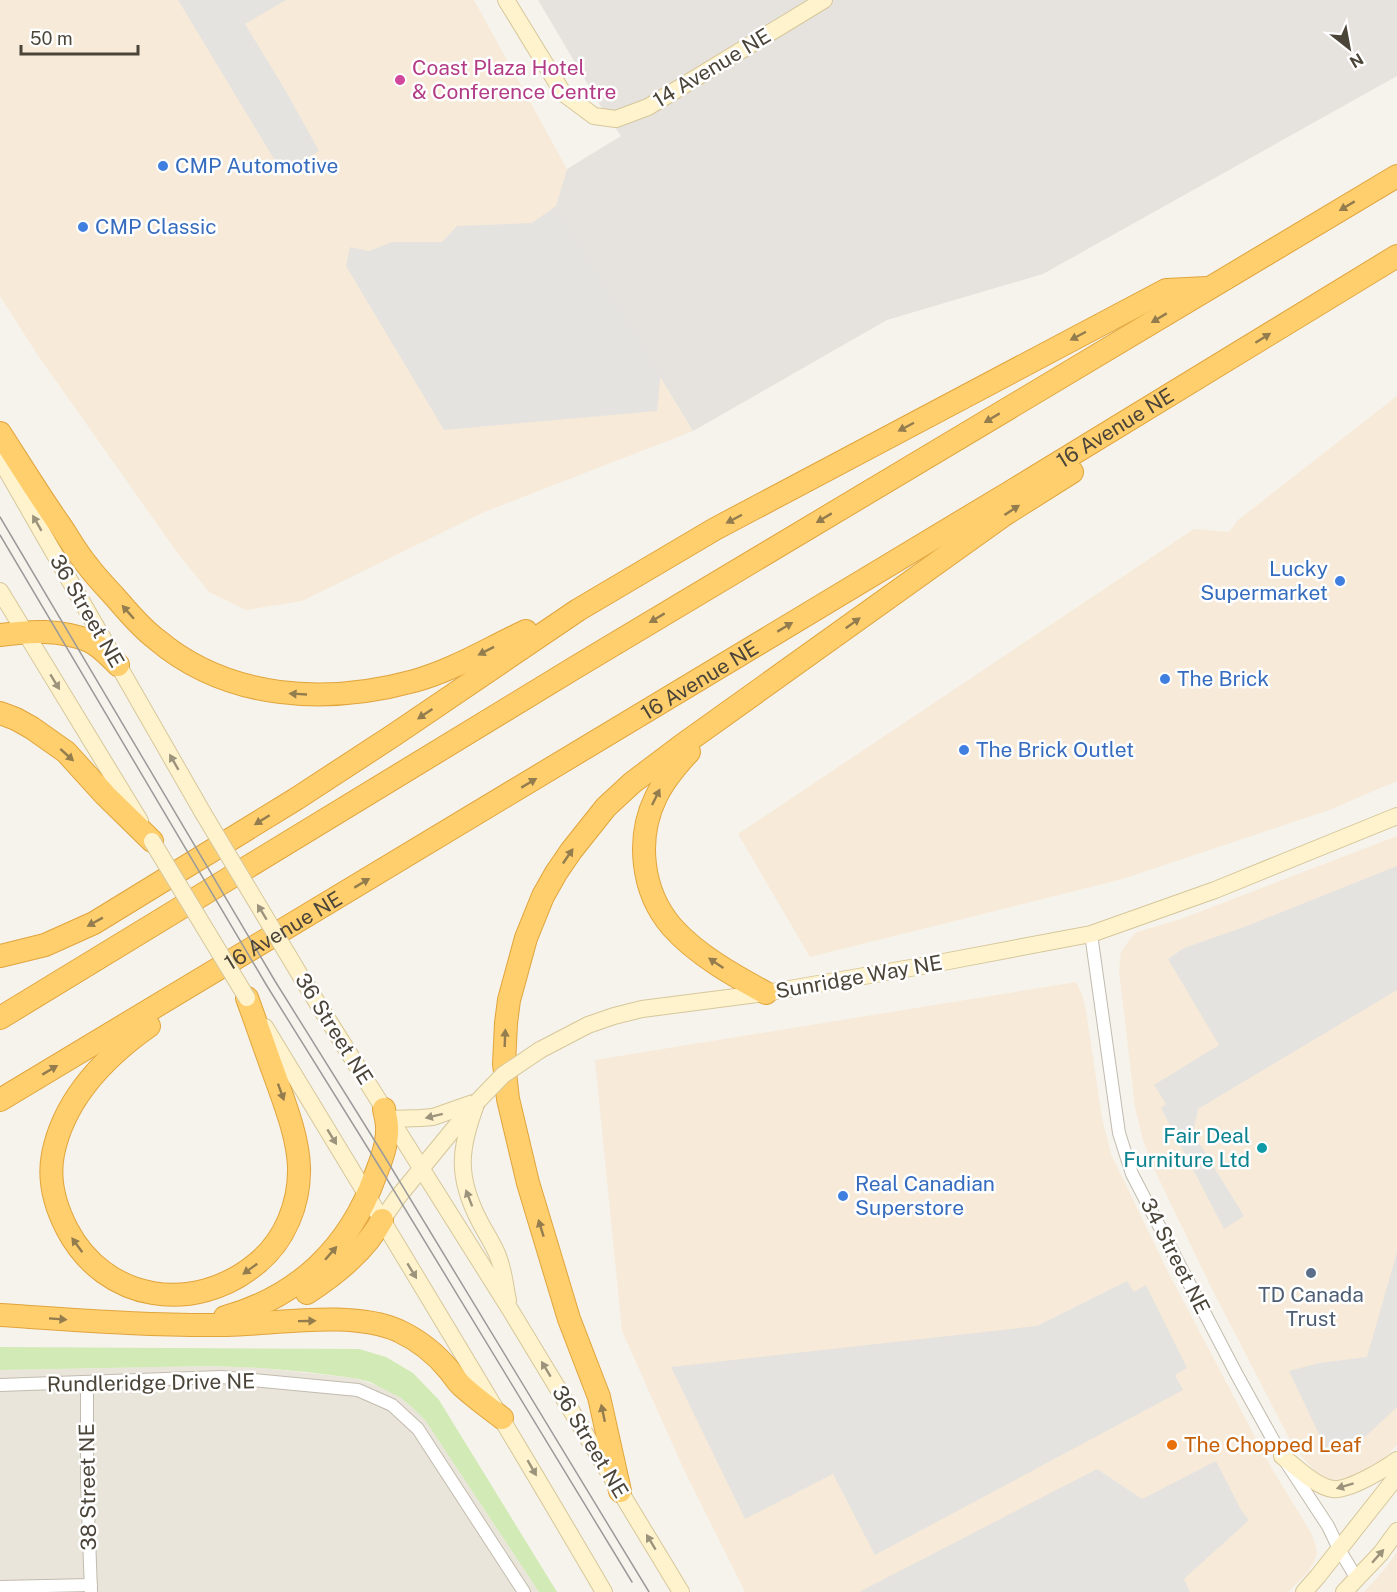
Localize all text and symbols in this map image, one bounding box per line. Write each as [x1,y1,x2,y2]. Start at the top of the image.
scale bar [21,18,138,56]
north arrow [1319,18,1379,78]
street label: 14 Avenue NE [648,23,775,112]
text: 50 m [30,28,73,49]
text: N [1346,49,1367,72]
place label: Coast Plaza Hotel & Conference Centre [412,55,616,104]
marker: Coast Plaza Hotel & Conference Centre [393,73,407,87]
place label: CMP Automotive [175,153,338,178]
marker: CMP Automotive [156,159,170,173]
one-way arrow [1339,200,1355,211]
place label: CMP Classic [95,214,217,239]
marker: CMP Classic [76,220,90,234]
one-way arrow [1150,313,1167,323]
one-way arrow [1069,331,1086,341]
one-way arrow [1255,333,1272,343]
street label: 16 Avenue NE [1052,382,1178,473]
one-way arrow [983,413,1000,423]
one-way arrow [897,422,914,432]
one-way arrow [1004,505,1020,516]
one-way arrow [816,513,832,524]
one-way arrow [725,514,742,524]
one-way arrow [31,515,42,531]
street label: 36 Street NE [45,550,130,672]
place label: Lucky Supermarket [1200,556,1328,605]
marker: Lucky Supermarket [1333,574,1347,588]
one-way arrow [122,605,135,620]
one-way arrow [649,613,665,624]
one-way arrow [845,617,861,629]
one-way arrow [777,622,793,633]
street label: 16 Avenue NE [636,635,763,725]
one-way arrow [477,646,494,656]
place label: The Brick [1177,666,1269,691]
marker: The Brick [1158,672,1172,686]
one-way arrow [50,674,60,691]
one-way arrow [289,689,308,699]
one-way arrow [417,708,433,719]
place label: The Brick Outlet [976,737,1134,762]
marker: The Brick Outlet [957,743,971,757]
one-way arrow [59,748,74,761]
one-way arrow [168,754,179,770]
one-way arrow [521,777,537,788]
one-way arrow [652,789,661,806]
one-way arrow [254,815,270,826]
one-way arrow [562,848,574,864]
one-way arrow [354,878,370,889]
street label: 16 Avenue NE [220,886,347,975]
one-way arrow [257,903,267,920]
one-way arrow [86,917,103,927]
street label: Sunridge Way NE [774,950,944,1003]
one-way arrow [709,957,725,969]
street label: 36 Street NE [290,968,379,1089]
one-way arrow [501,1028,510,1047]
one-way arrow [42,1064,58,1075]
one-way arrow [276,1084,286,1102]
one-way arrow [425,1111,443,1121]
place label: Fair Deal Furniture Ltd [1123,1123,1250,1172]
one-way arrow [327,1129,337,1146]
marker: Fair Deal Furniture Ltd [1255,1141,1269,1155]
place label: Real Canadian Superstore [855,1171,995,1220]
one-way arrow [464,1189,474,1207]
marker: Real Canadian Superstore [836,1189,850,1203]
street label: 34 Street NE [1136,1194,1215,1318]
one-way arrow [536,1219,545,1237]
one-way arrow [71,1238,83,1254]
one-way arrow [324,1246,337,1261]
one-way arrow [407,1262,417,1279]
one-way arrow [242,1263,258,1275]
marker: TD Canada Trust [1304,1266,1318,1280]
place label: TD Canada Trust [1258,1282,1364,1331]
one-way arrow [49,1314,68,1324]
one-way arrow [298,1316,317,1325]
one-way arrow [540,1361,551,1377]
street label: Rundleridge Drive NE [47,1368,255,1397]
street label: 36 Street NE [547,1381,634,1502]
one-way arrow [598,1403,607,1422]
street label: 38 Street NE [74,1423,101,1551]
place label: The Chopped Leaf [1184,1432,1361,1457]
marker: The Chopped Leaf [1165,1438,1179,1452]
one-way arrow [527,1460,537,1477]
one-way arrow [1336,1482,1354,1491]
one-way arrow [645,1534,656,1550]
one-way arrow [1371,1549,1384,1564]

